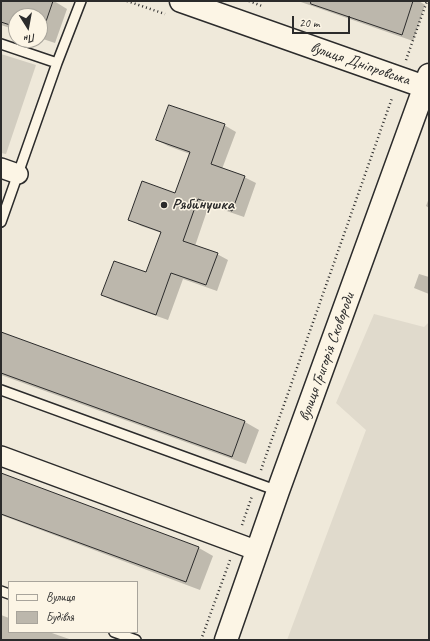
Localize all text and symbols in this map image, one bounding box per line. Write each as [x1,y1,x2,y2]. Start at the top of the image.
north arrow [8,8,48,48]
scale bar [294,8,352,34]
text: 20 m [299,15,319,31]
text: Пн [23,31,37,47]
street label: вулиця Дніпровська [308,38,412,90]
place label: Рябинушка [172,195,234,215]
marker: Рябинушка [159,200,169,210]
street label: вулиця Григорія Сковороди [295,290,359,424]
legend [8,581,138,633]
text: Вулиця [46,589,74,605]
text: Будівля [46,609,74,625]

